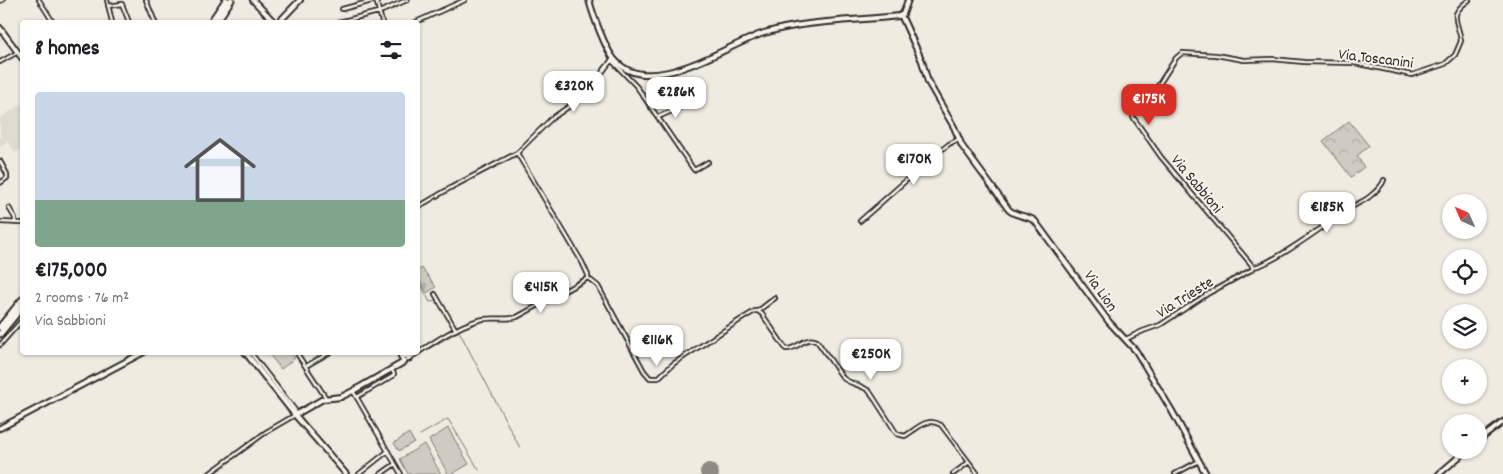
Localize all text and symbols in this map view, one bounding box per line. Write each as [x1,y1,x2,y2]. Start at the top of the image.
text: 8 homes [35,35,100,65]
icon: filters [377,36,405,64]
street label: Via Toscanini [1337,43,1414,75]
pin: €320K [539,70,609,113]
text: €320K [554,75,594,98]
pin: €286K [641,76,711,119]
text: €286K [657,81,695,104]
pin: €175K [1114,84,1184,126]
text: €175K [1132,88,1166,111]
icon: home [175,125,265,215]
pin: €170K [879,144,949,186]
text: €170K [897,148,931,171]
street label: Via Sabbioni [1165,150,1228,219]
pin: €185K [1292,192,1362,234]
north arrow [1442,194,1488,239]
map controls [1442,194,1487,459]
text: €185K [1310,196,1344,219]
button: locate [1442,249,1487,294]
text: €175,000 [35,257,107,287]
street label: Via Lion [1077,266,1123,317]
street label: Via Trieste [1152,271,1218,325]
pin: €415K [506,272,576,314]
text: €415K [524,276,558,299]
text: 2 rooms · 76 m² [35,287,129,310]
button: layers [1442,304,1487,349]
text: Via Sabbioni [35,310,106,333]
pin: €116K [622,324,692,367]
text: €116K [641,329,673,352]
pin: €250K [836,338,906,381]
text: €250K [851,343,891,366]
button: + [1442,359,1487,404]
button: − [1442,414,1487,459]

